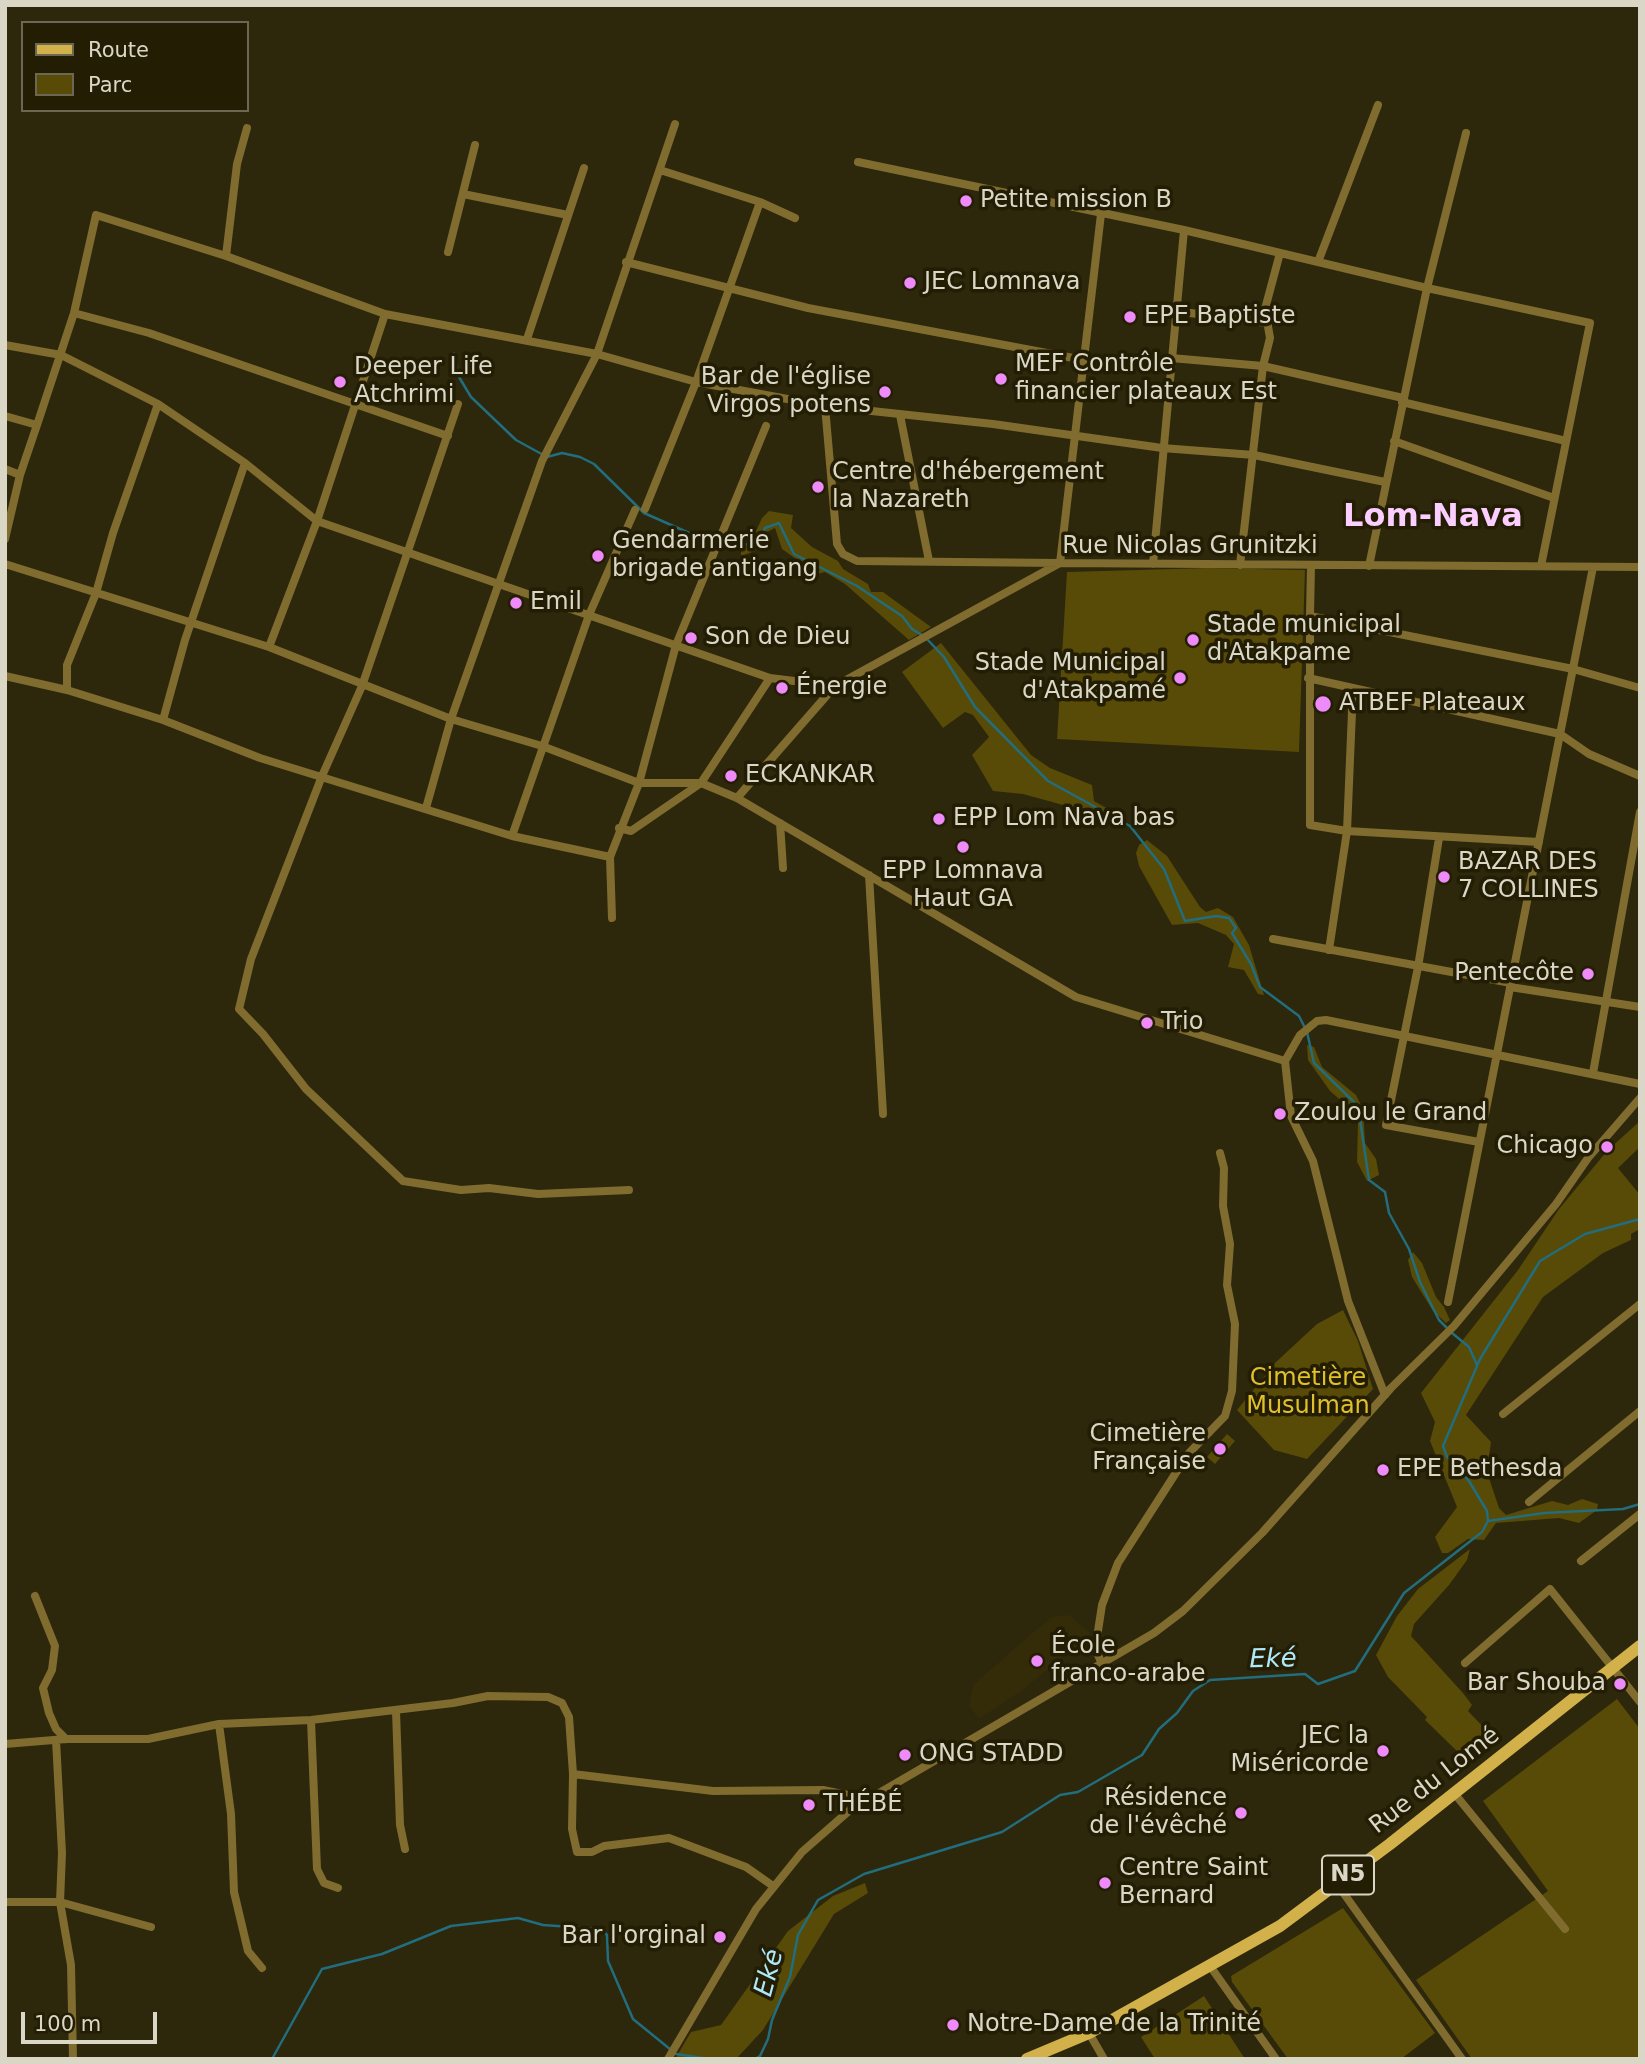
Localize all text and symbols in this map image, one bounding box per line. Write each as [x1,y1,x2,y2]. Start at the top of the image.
legend [21,21,248,112]
text: Route [88,38,149,62]
text: Parc [88,73,132,97]
place label: Petite mission B [980,187,1172,215]
marker: Petite mission B [958,193,974,209]
place label: JEC Lomnava [924,269,1080,297]
marker: JEC Lomnava [902,275,918,291]
place label: EPE Baptiste [1144,303,1296,331]
marker: EPE Baptiste [1122,309,1138,325]
place label: MEF Contrôle financier plateaux Est [1015,351,1277,407]
place label: Deeper Life Atchrimi [354,354,493,410]
place label: Bar de l'église Virgos potens [701,364,871,420]
marker: MEF Contrôle financier plateaux Est [993,371,1009,387]
marker: Deeper Life Atchrimi [332,374,348,390]
marker: Bar de l'église Virgos potens [877,384,893,400]
place label: Centre d'hébergement la Nazareth [832,459,1104,515]
marker: Centre d'hébergement la Nazareth [810,479,826,495]
district label: Lom-Nava [1343,499,1523,537]
place label: Gendarmerie brigade antigang [612,528,818,584]
street label: Rue Nicolas Grunitzki [1062,533,1318,561]
marker: Gendarmerie brigade antigang [590,548,606,564]
place label: Emil [530,589,582,617]
marker: Emil [508,595,524,611]
place label: Stade municipal d'Atakpame [1207,612,1401,668]
place label: Son de Dieu [705,624,851,652]
marker: Son de Dieu [683,630,699,646]
marker: Stade municipal d'Atakpame [1185,632,1201,648]
place label: Stade Municipal d'Atakpamé [975,650,1166,706]
marker: Stade Municipal d'Atakpamé [1172,670,1188,686]
place label: Énergie [796,674,887,702]
marker: Énergie [774,680,790,696]
place label: ATBEF Plateaux [1339,690,1525,718]
marker: ATBEF Plateaux [1313,694,1333,714]
place label: ECKANKAR [745,762,875,790]
marker: ECKANKAR [723,768,739,784]
place label: EPP Lom Nava bas [953,805,1175,833]
marker: EPP Lom Nava bas [931,811,947,827]
marker: EPP Lomnava Haut GA [955,839,971,855]
place label: BAZAR DES 7 COLLINES [1458,849,1599,905]
place label: EPP Lomnava Haut GA [882,858,1044,914]
marker: BAZAR DES 7 COLLINES [1436,869,1452,885]
place label: Pentecôte [1454,960,1574,988]
marker: Pentecôte [1580,966,1596,982]
place label: Trio [1161,1009,1203,1037]
marker: Trio [1139,1015,1155,1031]
place label: Zoulou le Grand [1294,1100,1487,1128]
marker: Zoulou le Grand [1272,1106,1288,1122]
place label: Chicago [1497,1133,1593,1161]
marker: Chicago [1599,1139,1615,1155]
park label: Cimetière Musulman [1246,1365,1370,1421]
place label: Cimetière Française [1089,1421,1206,1477]
marker: Cimetière Française [1212,1441,1228,1457]
place label: EPE Bethesda [1397,1456,1562,1484]
marker: EPE Bethesda [1375,1462,1391,1478]
place label: École franco-arabe [1051,1633,1206,1689]
water label: Eké [1249,1644,1297,1676]
marker: École franco-arabe [1029,1653,1045,1669]
place label: Bar Shouba [1467,1670,1606,1698]
marker: Bar Shouba [1612,1676,1628,1692]
street label: Rue du Lomé [1364,1721,1506,1841]
place label: JEC la Miséricorde [1230,1723,1369,1779]
place label: ONG STADD [919,1741,1063,1769]
marker: JEC la Miséricorde [1375,1743,1391,1759]
marker: ONG STADD [897,1747,913,1763]
place label: Résidence de l'évêché [1089,1785,1227,1841]
place label: THÉBÉ [823,1791,902,1819]
marker: THÉBÉ [801,1797,817,1813]
marker: Résidence de l'évêché [1233,1805,1249,1821]
place label: Centre Saint Bernard [1119,1855,1268,1911]
road number: N5 [1322,1856,1374,1894]
marker: Centre Saint Bernard [1097,1875,1113,1891]
place label: Bar l'orginal [561,1923,706,1951]
marker: Bar l'orginal [712,1929,728,1945]
water label: Eké [749,1946,791,2000]
scale bar [24,1997,161,2041]
place label: Notre-Dame de la Trinité [967,2011,1261,2039]
text: 100 m [34,2012,101,2036]
marker: Notre-Dame de la Trinité [945,2017,961,2033]

